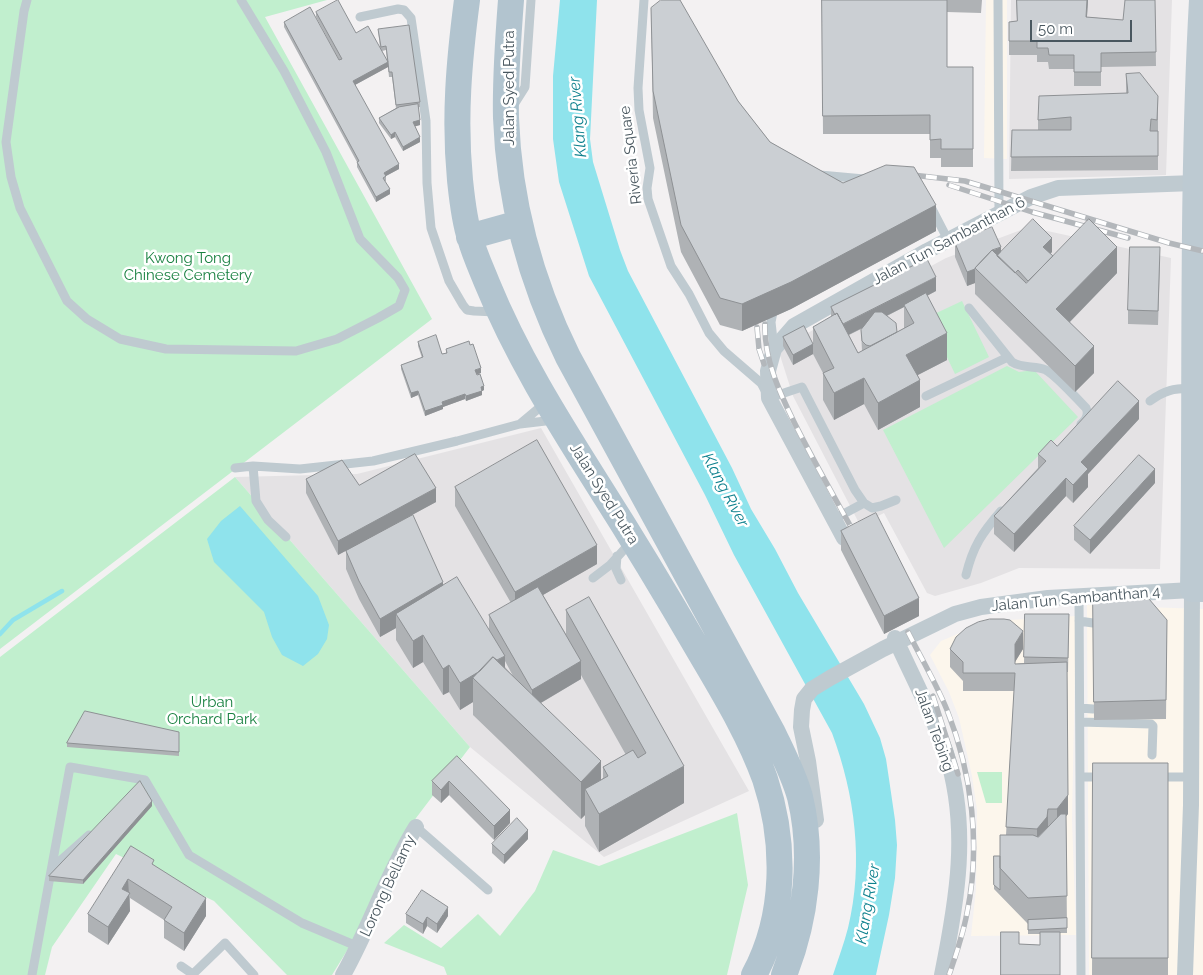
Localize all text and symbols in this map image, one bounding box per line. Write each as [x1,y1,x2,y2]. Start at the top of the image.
scale bar [1033,10,1136,42]
text: 50 m [1038,20,1073,38]
street label: Jalan Syed Putra [500,30,518,146]
water label: Klang River [565,76,591,158]
street label: Riveria Square [616,105,646,205]
street label: Jalan Tun Sambanthan 6 [870,193,1028,289]
park label: Kwong Tong Chinese Cemetery [124,249,252,284]
street label: Jalan Syed Putra [566,440,642,548]
water label: Klang River [697,450,753,530]
street label: Jalan Tun Sambanthan 4 [991,583,1161,615]
street label: Jalan Tebing [911,686,957,774]
park label: Urban Orchard Park [167,693,257,728]
street label: Lorong Bellamy [357,832,419,940]
water label: Klang River [852,862,884,946]

